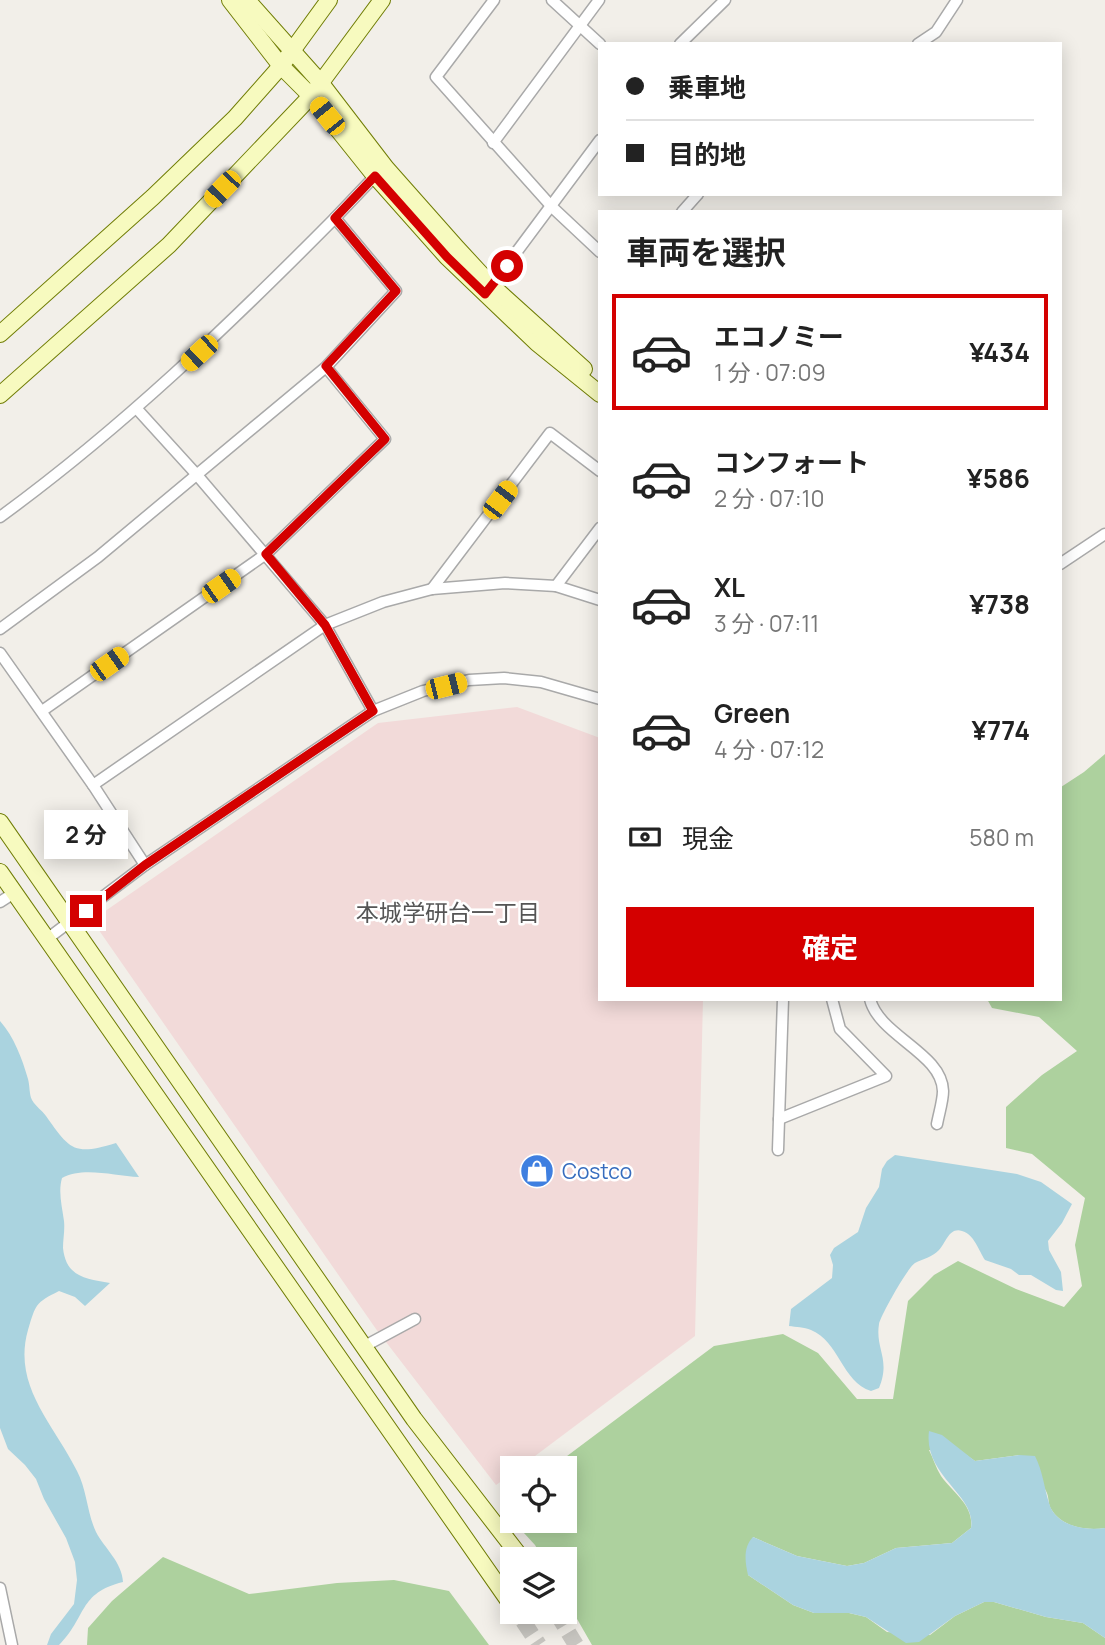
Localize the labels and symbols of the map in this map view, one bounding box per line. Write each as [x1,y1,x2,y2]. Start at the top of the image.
car [306,93,349,139]
car [200,167,245,211]
route start [491,250,523,282]
car [177,331,222,375]
car [479,477,522,523]
car [198,565,245,607]
car [86,643,133,685]
car [424,671,469,701]
callout: 2 分 [44,810,128,858]
route end [70,895,102,927]
district label: 本城学研台一丁目 [356,896,540,928]
shop icon: Costco [518,1152,556,1190]
place label: Costco [562,1157,632,1185]

